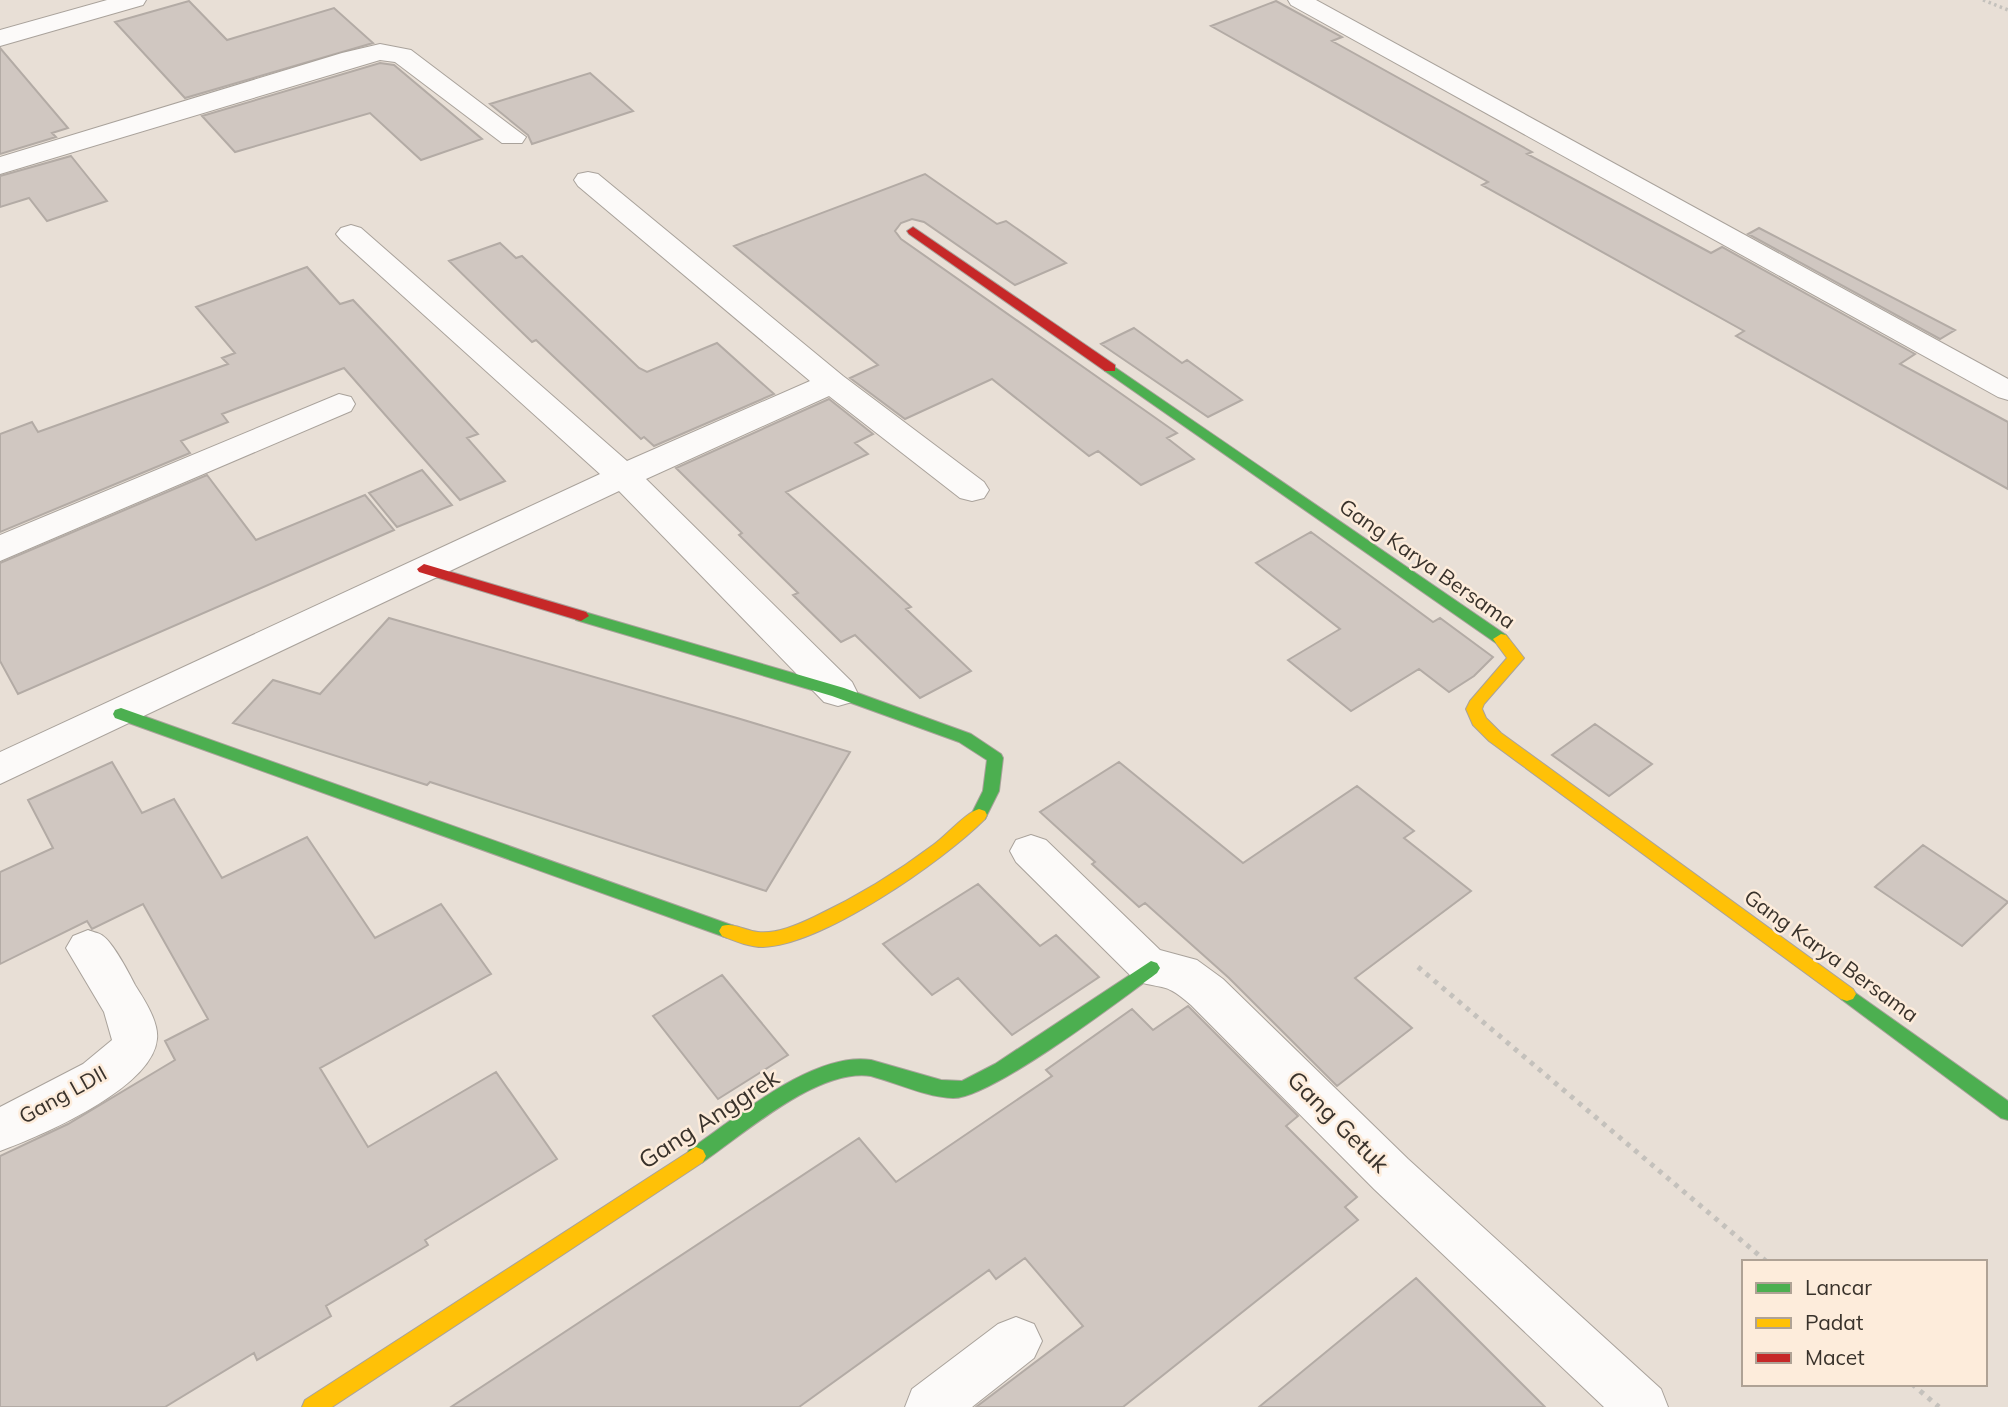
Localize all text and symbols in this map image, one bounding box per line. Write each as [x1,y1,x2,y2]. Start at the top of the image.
street label: Gang Karya Bersama [1335,493,1521,634]
street label: Gang Karya Bersama [1739,883,1924,1027]
street label: Gang LDII [14,1059,111,1129]
street label: Gang Anggrek [633,1061,785,1175]
street label: Gang Getuk [1281,1064,1396,1179]
legend [1742,1260,1987,1386]
text: Lancar [1805,1274,1872,1300]
text: Padat [1805,1309,1863,1335]
text: Macet [1805,1344,1865,1370]

